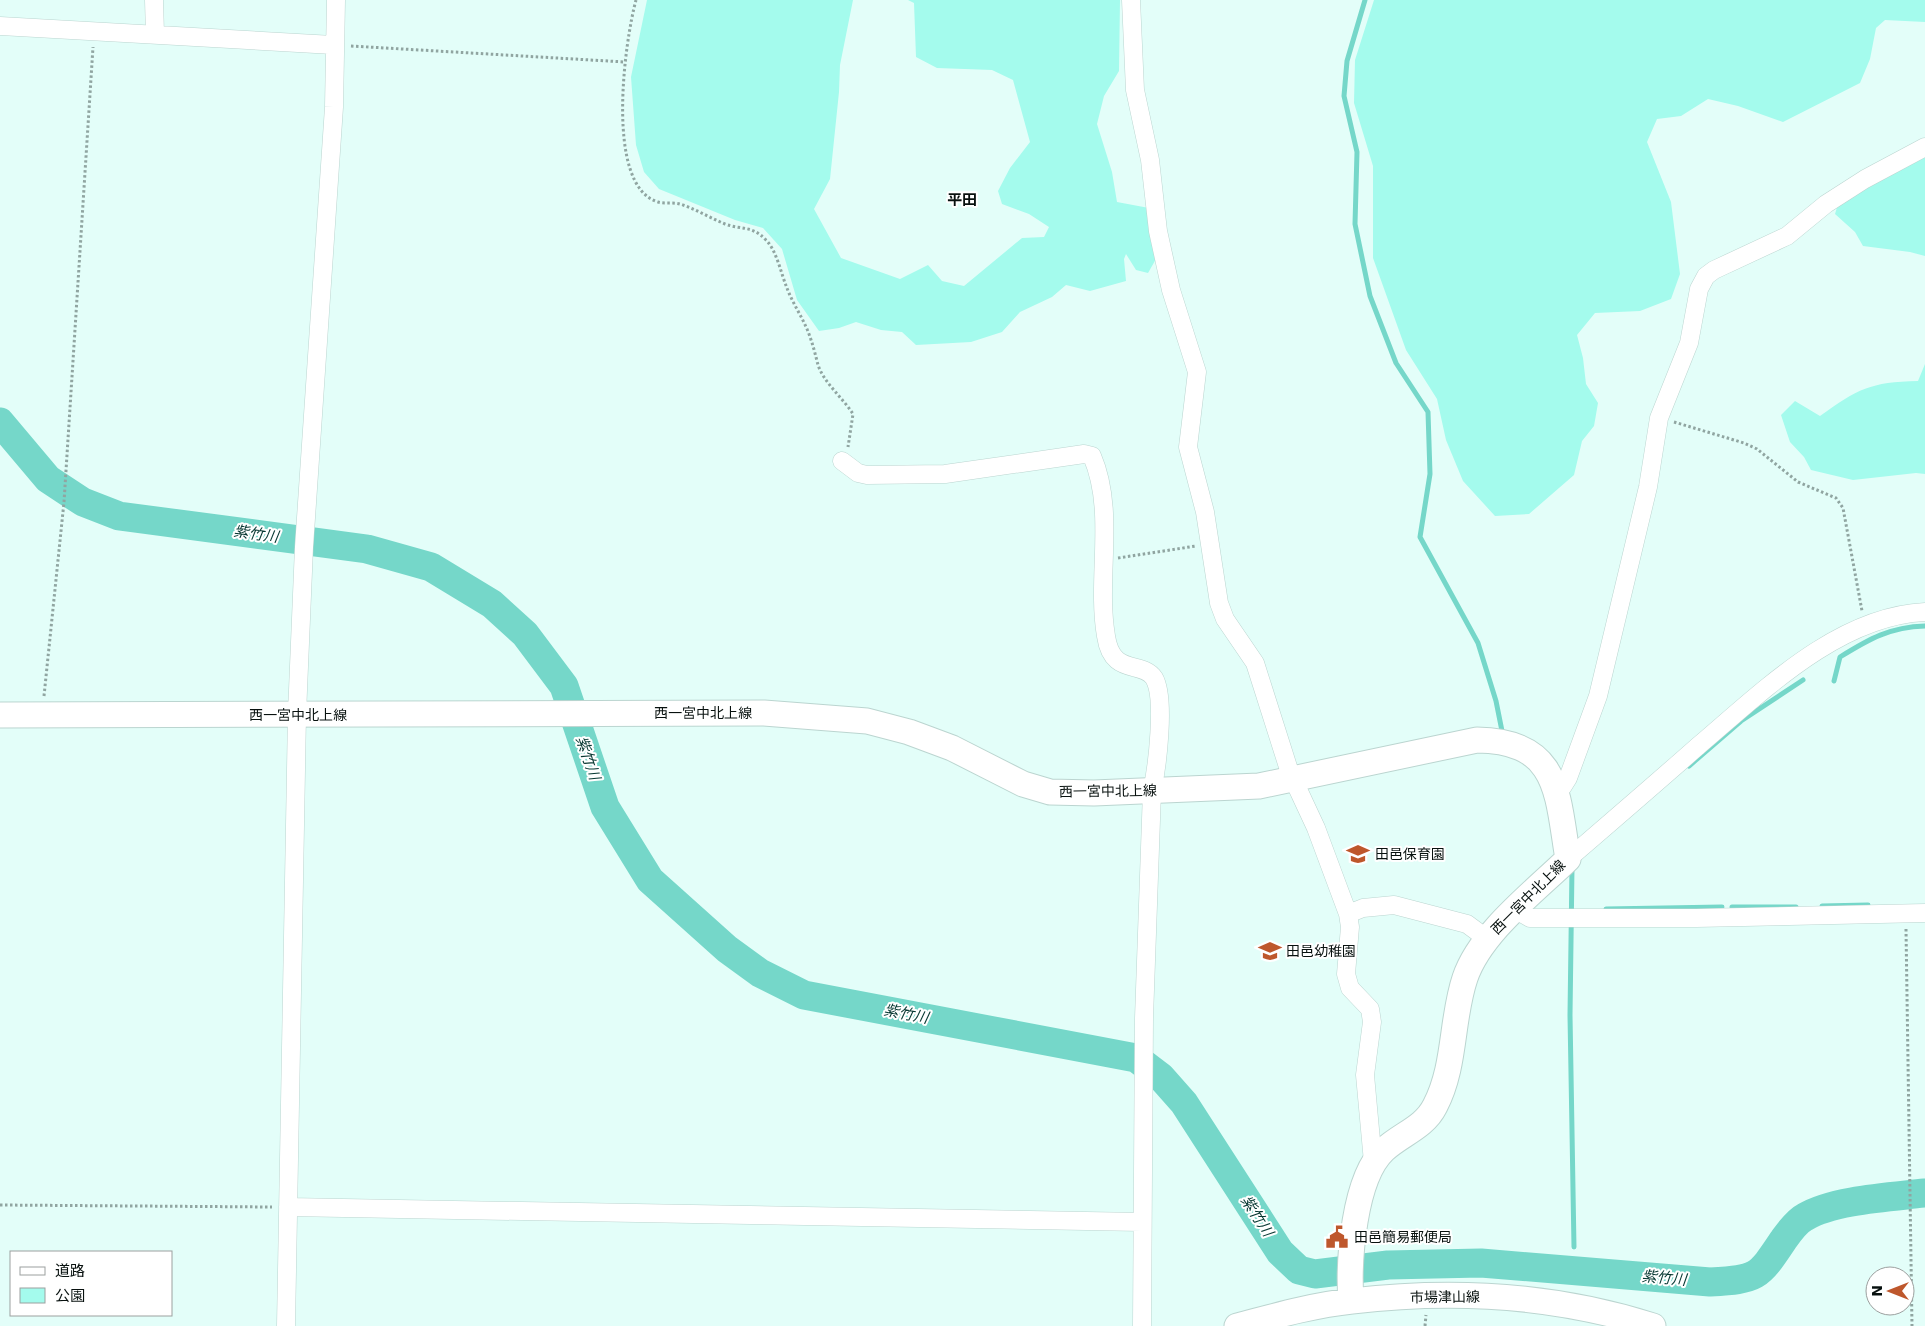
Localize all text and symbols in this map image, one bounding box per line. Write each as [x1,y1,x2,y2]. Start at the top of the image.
district label: 平田 [947,191,977,209]
water label: 紫竹川 [232,522,282,546]
street label: 西一宮中北上線 [654,705,752,721]
street label: 西一宮中北上線 [249,707,347,723]
water label: 紫竹川 [572,734,604,784]
street label: 西一宮中北上線 [1059,782,1157,800]
school or university icon: 田邑保育園 [1345,841,1371,867]
place label: 田邑保育園 [1375,846,1445,862]
street label: 西一宮中北上線 [1488,857,1568,937]
school or university icon: 田邑幼稚園 [1257,938,1283,964]
place label: 田邑幼稚園 [1286,943,1356,959]
water label: 紫竹川 [882,1001,932,1028]
water label: 紫竹川 [1237,1192,1278,1241]
public building icon: 田邑簡易郵便局 [1324,1224,1350,1250]
place label: 田邑簡易郵便局 [1354,1229,1452,1245]
legend [10,1251,172,1316]
text: 道路 [55,1262,85,1280]
north arrow [1865,1266,1915,1316]
water label: 紫竹川 [1641,1267,1689,1289]
text: N [1869,1285,1885,1297]
text: 公園 [55,1287,85,1305]
street label: 市場津山線 [1410,1288,1480,1306]

